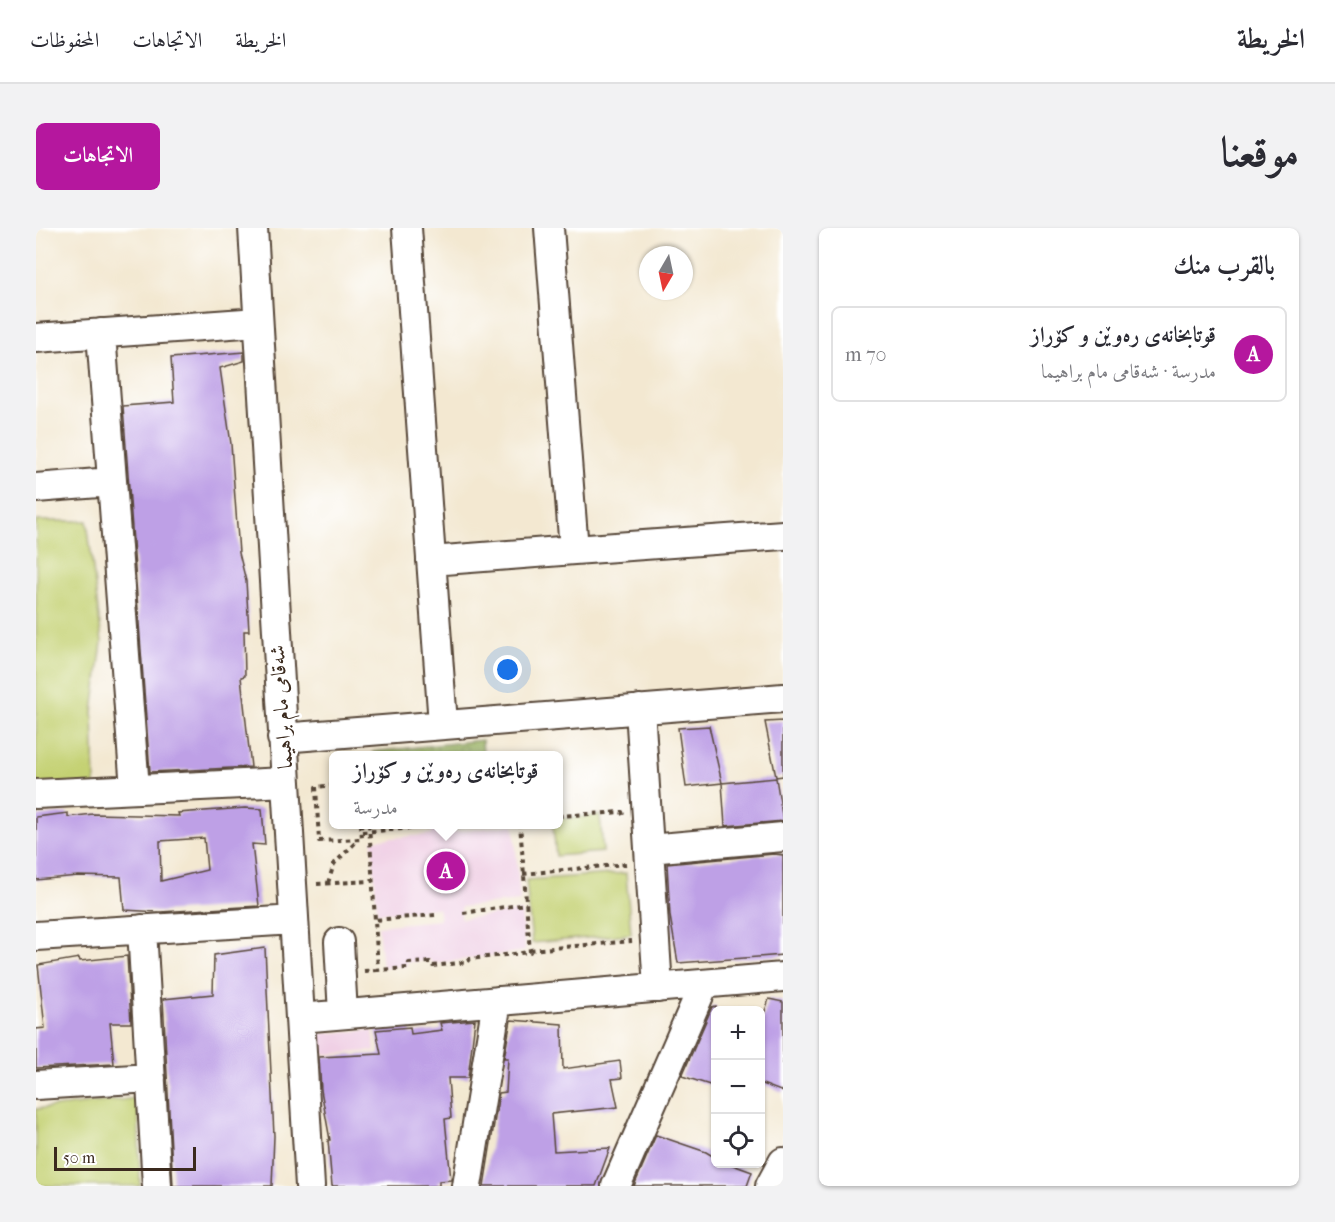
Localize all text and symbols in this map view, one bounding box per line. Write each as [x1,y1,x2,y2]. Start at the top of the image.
text: الخريطة [1237,22,1305,55]
text: المحفوظات [30,28,99,52]
text: الاتجاهات [132,28,202,52]
text: الخريطة [235,28,286,52]
button: الاتجاهات [36,123,160,190]
text: موقعنا [1221,128,1299,177]
north arrow [639,246,693,300]
text: بالقرب منك [1173,250,1275,281]
text: قوتابخانەی رەوێن و کۆراز [1031,322,1216,348]
text: 70 m [845,343,887,366]
text: A [1247,343,1260,366]
text: مدرسة · شەقامی مام براهیما [1041,360,1216,383]
street label: شەقامی مام براهیما [265,644,303,770]
your location [493,655,522,684]
popup [329,751,563,829]
text: قوتابخانەی رەوێن و کۆراز [354,758,538,784]
text: مدرسة [354,796,398,819]
pin: A [426,848,466,894]
map controls [711,1006,765,1168]
button: + [711,1006,765,1060]
button: − [711,1060,765,1114]
button: locate [711,1114,765,1168]
scale bar [54,1144,196,1172]
text: 50 m [63,1148,95,1167]

